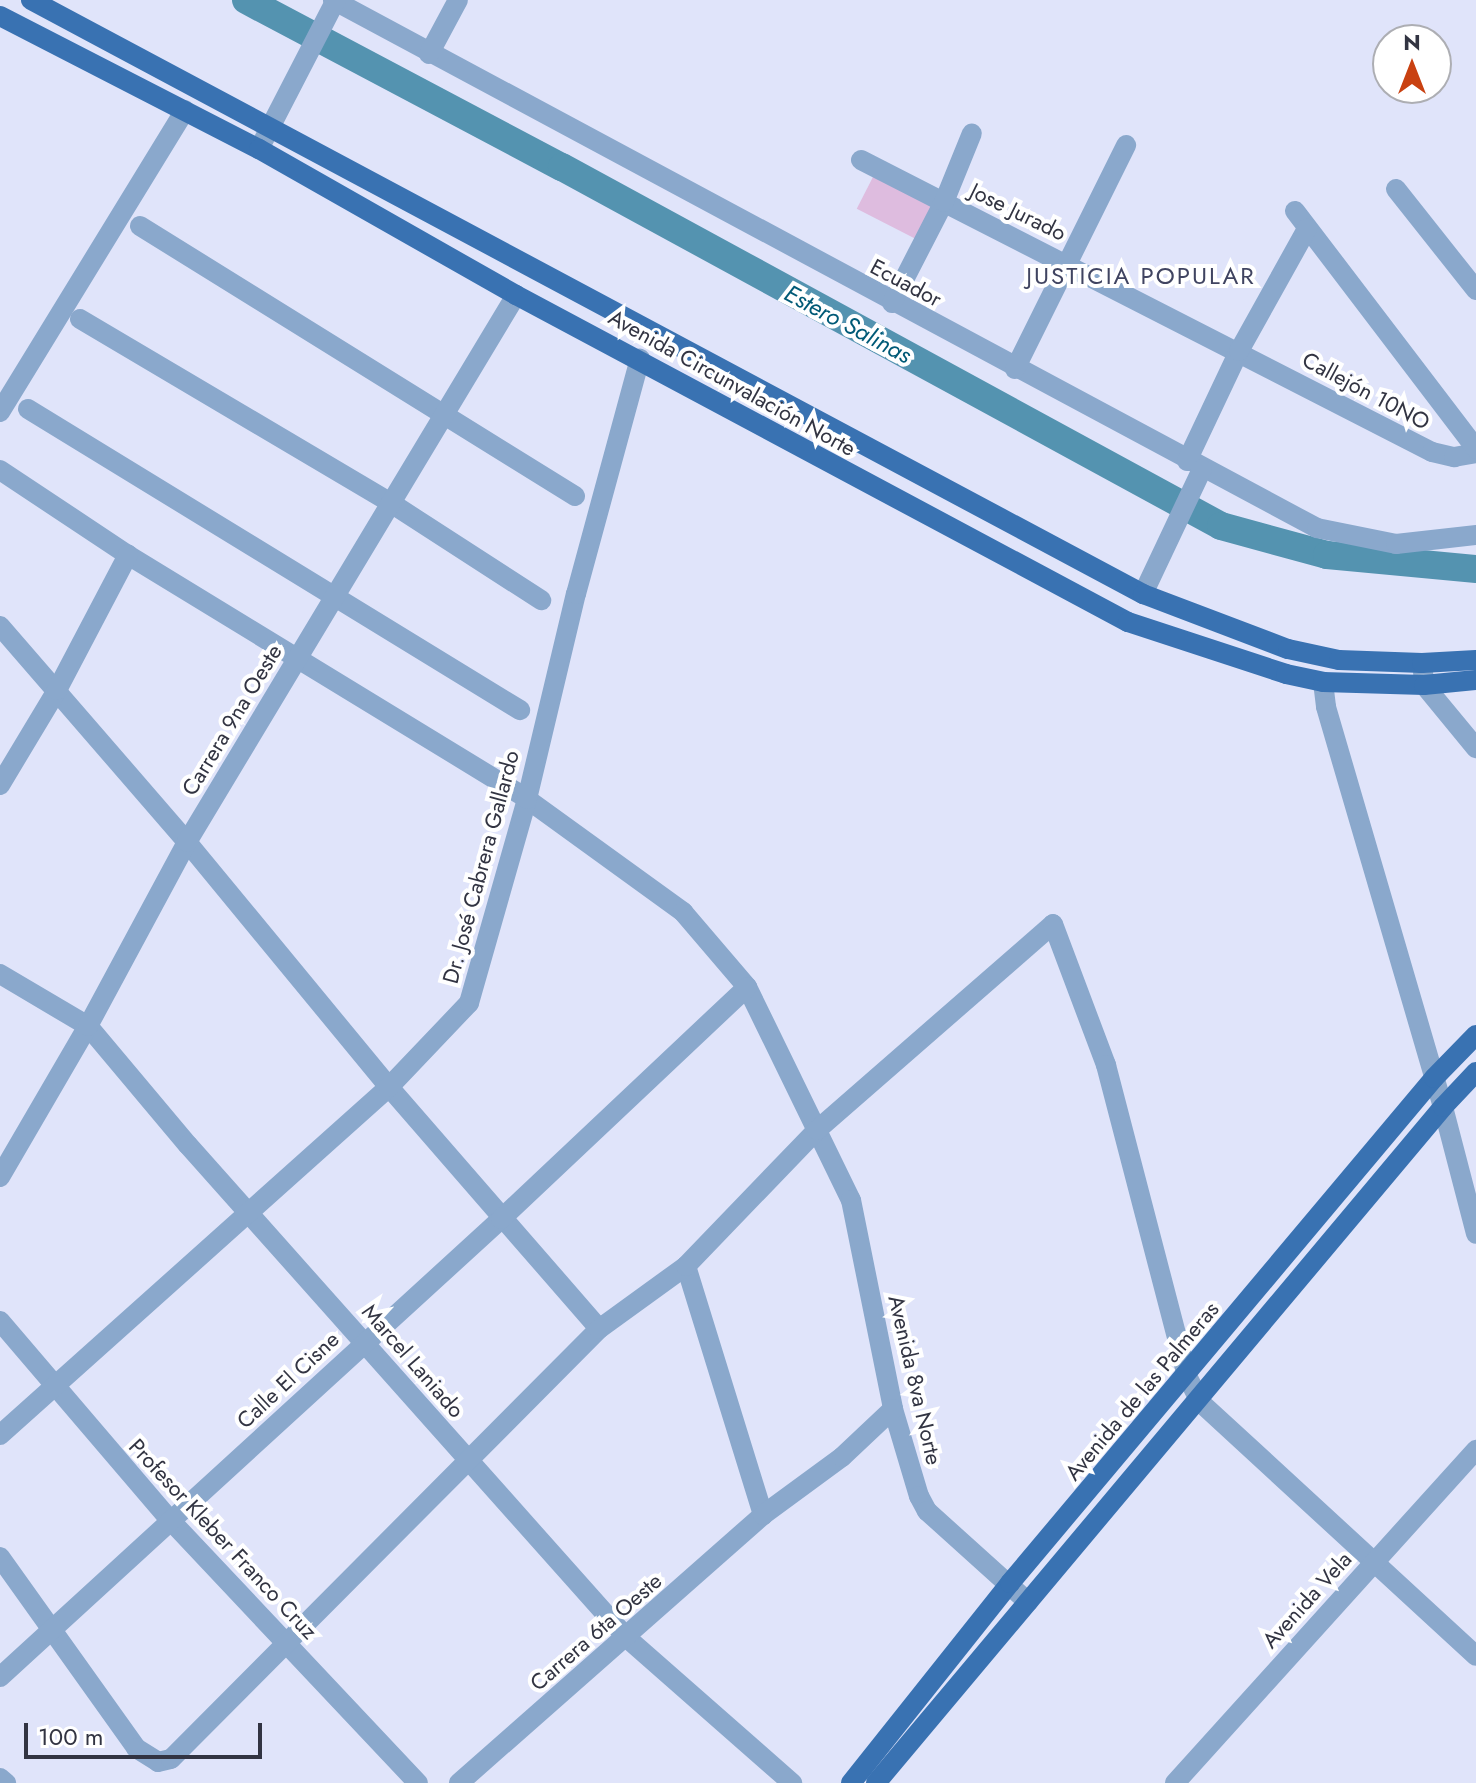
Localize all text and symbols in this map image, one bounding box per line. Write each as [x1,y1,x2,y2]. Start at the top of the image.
north arrow [1372,24,1452,104]
text: N [1403,26,1421,58]
street label: Jose Jurado [966,177,1070,247]
street label: Ecuador [866,253,946,313]
district label: JUSTICIA POPULAR [1026,262,1256,290]
water label: Estero Salinas [780,278,916,370]
street label: Avenida Circunvalación Norte [604,304,860,462]
street label: Callejón 10NO [1298,346,1434,436]
street label: Carrera 9na Oeste [176,640,288,800]
street label: Dr. José Cabrera Gallardo [437,747,525,987]
street label: Avenida 8va Norte [883,1293,947,1467]
street label: Avenida de las Palmeras [1060,1296,1224,1486]
street label: Marcel Laniado [356,1299,470,1423]
street label: Calle El Cisne [231,1326,345,1434]
street label: Profesor Kleber Franco Cruz [123,1433,323,1645]
street label: Avenida Vela [1257,1546,1357,1654]
street label: Carrera 6ta Oeste [525,1568,667,1696]
scale bar [28,1707,266,1757]
text: 100 m [38,1719,104,1754]

